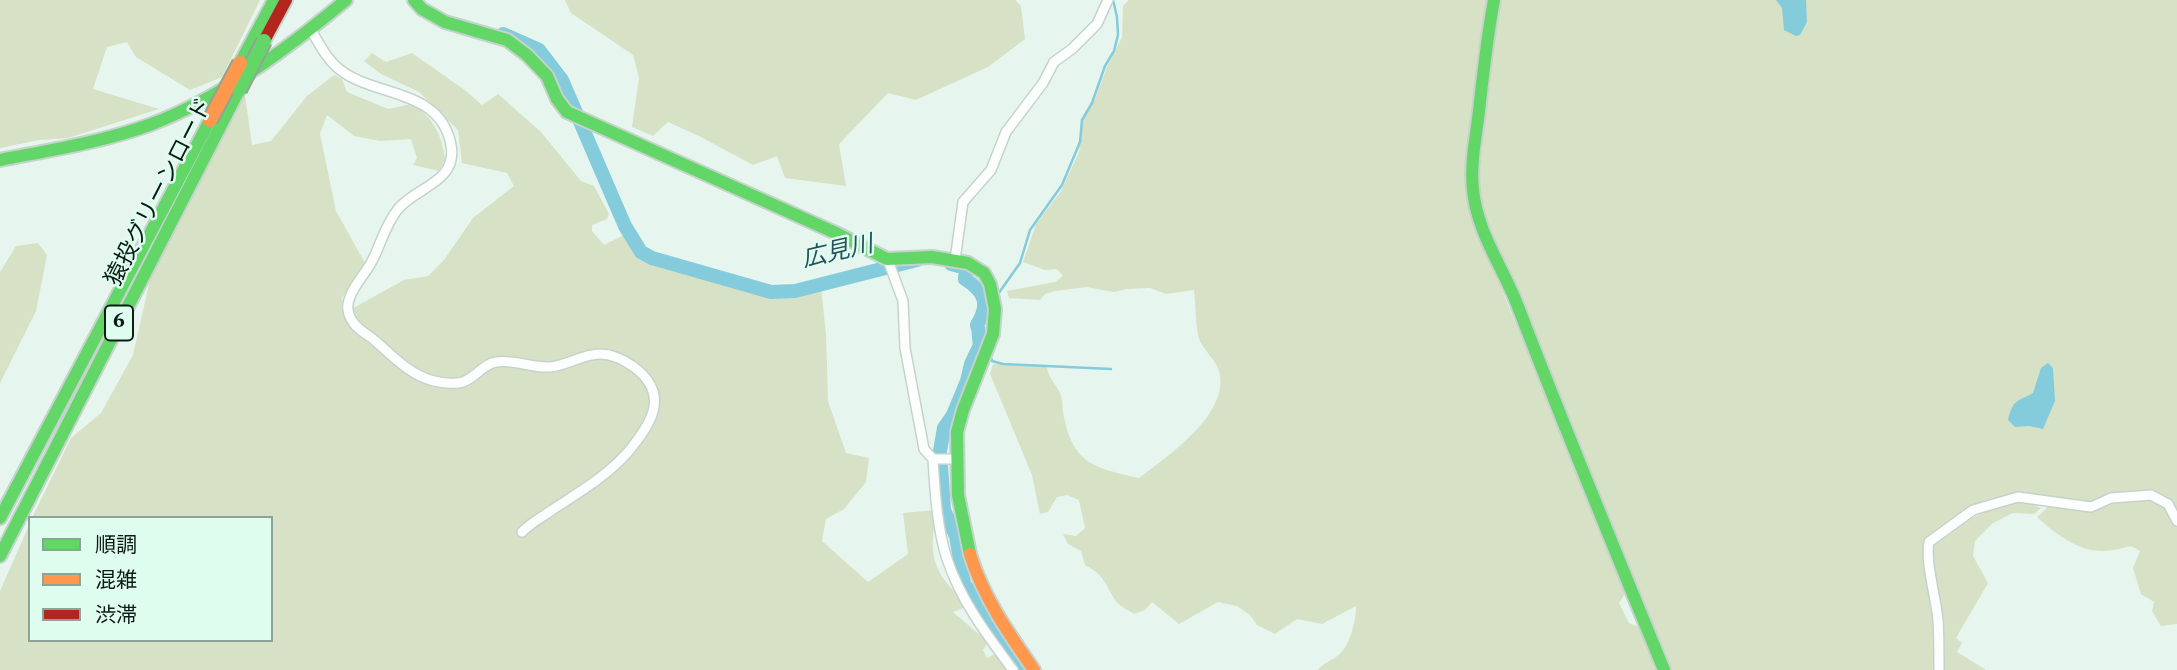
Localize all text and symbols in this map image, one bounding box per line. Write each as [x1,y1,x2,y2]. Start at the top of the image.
street label: 猿投グリーンロード [102,95,220,291]
water label: 広見川 [800,232,876,276]
road number: 6 [105,306,133,340]
legend [28,516,273,642]
text: 順調 [95,530,137,562]
text: 混雑 [95,565,137,597]
text: 渋滞 [95,600,137,632]

